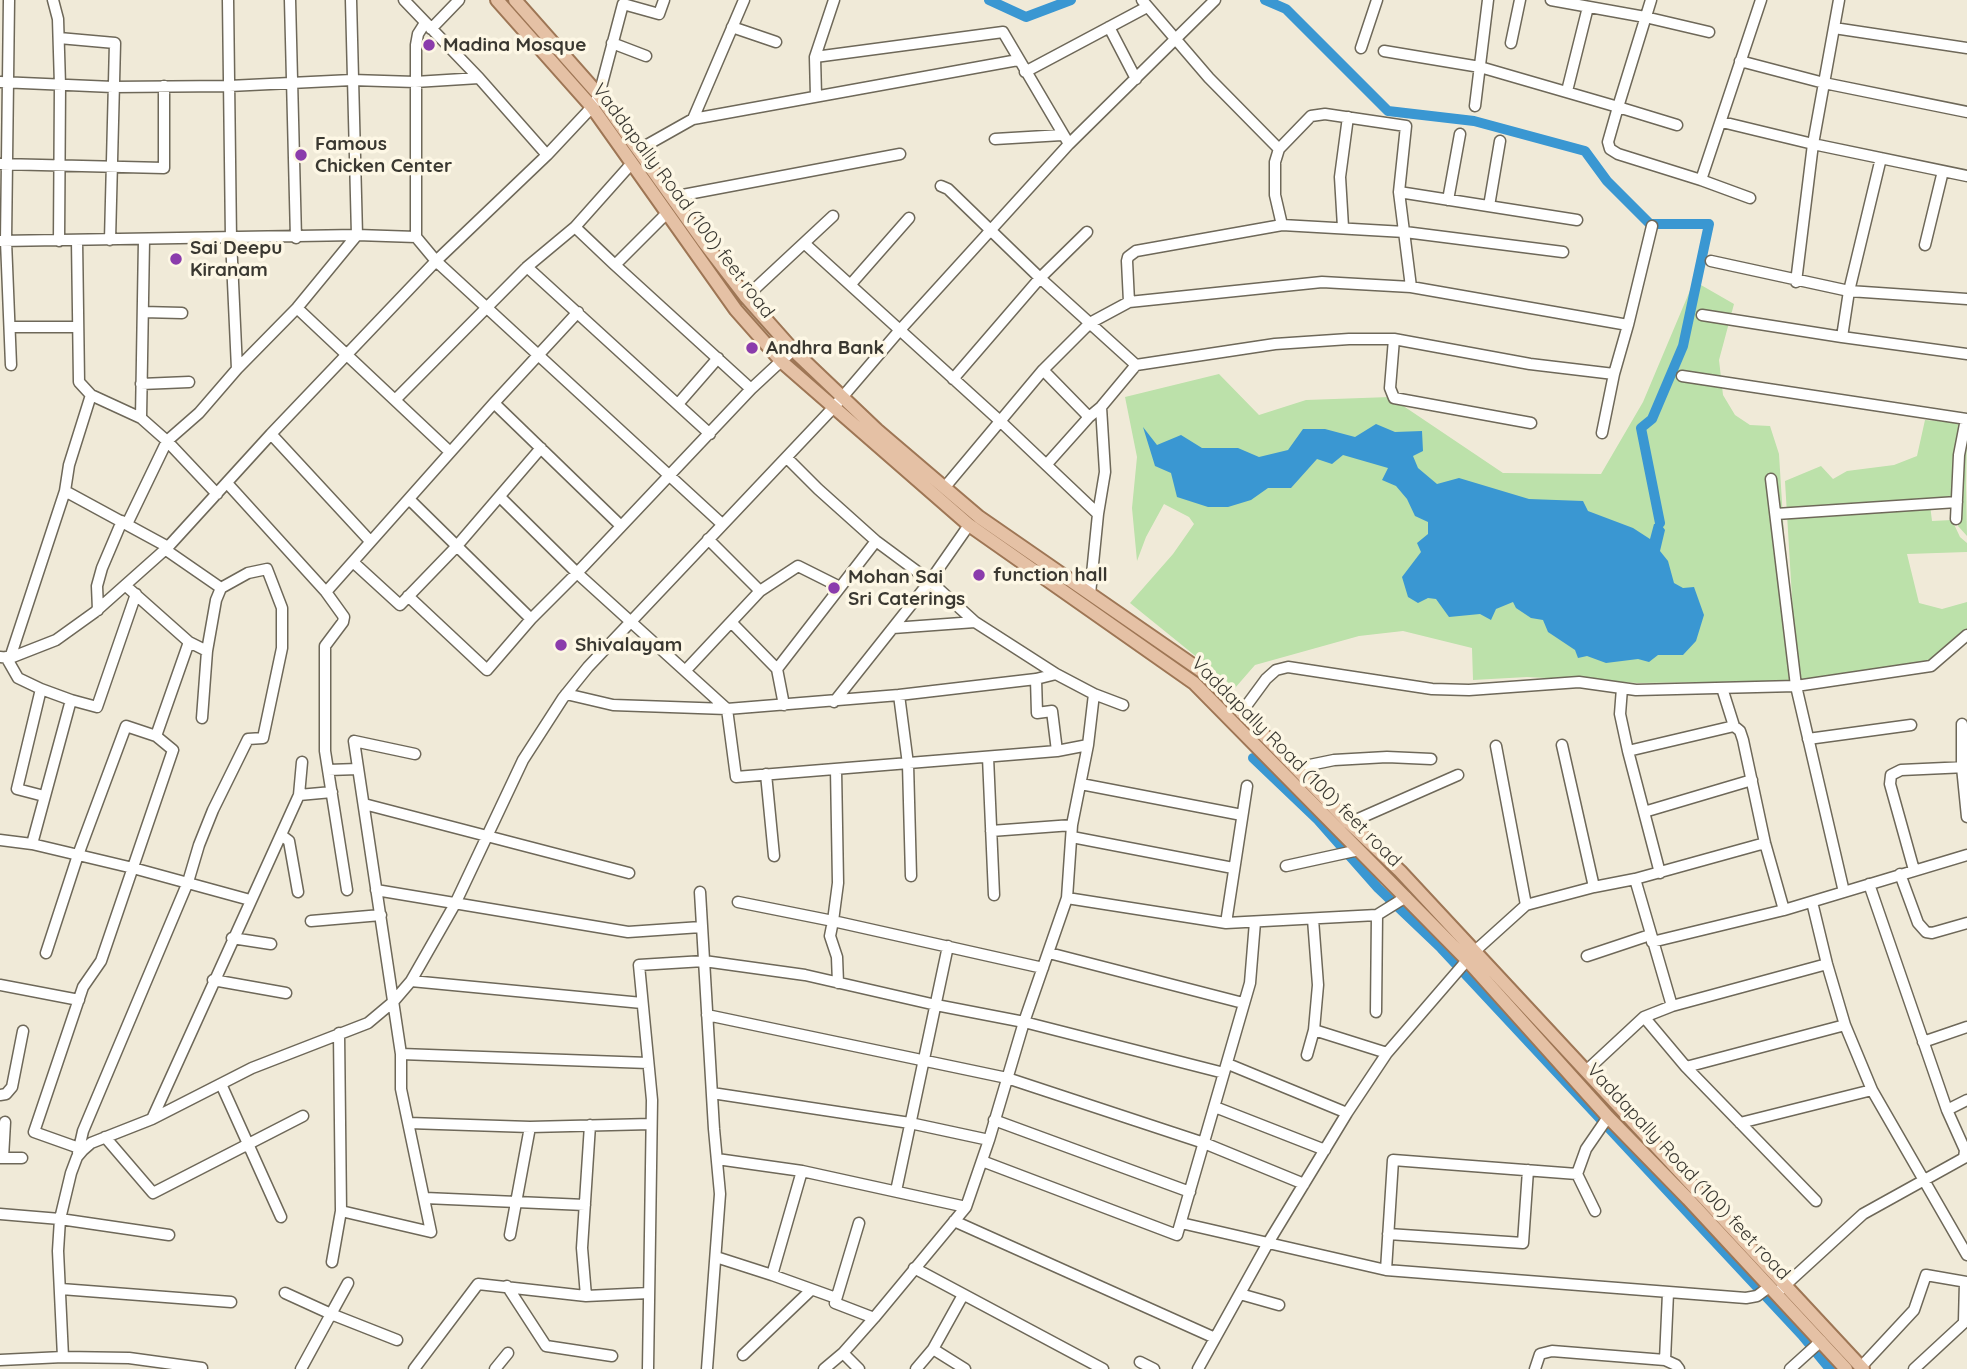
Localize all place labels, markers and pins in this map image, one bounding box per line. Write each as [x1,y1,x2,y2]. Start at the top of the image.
place label: Madina Mosque [443,34,586,56]
marker: Madina Mosque [421,37,437,53]
place label: Famous Chicken Center [315,133,452,177]
marker: Famous Chicken Center [293,147,309,163]
place label: Sai Deepu Kiranam [190,237,282,281]
marker: Sai Deepu Kiranam [168,251,184,267]
place label: Andhra Bank [766,337,884,359]
marker: Andhra Bank [744,340,760,356]
place label: function hall [993,564,1108,586]
place label: Mohan Sai Sri Caterings [848,566,965,610]
marker: function hall [971,567,987,583]
marker: Mohan Sai Sri Caterings [826,580,842,596]
place label: Shivalayam [575,634,682,656]
marker: Shivalayam [553,637,569,653]

